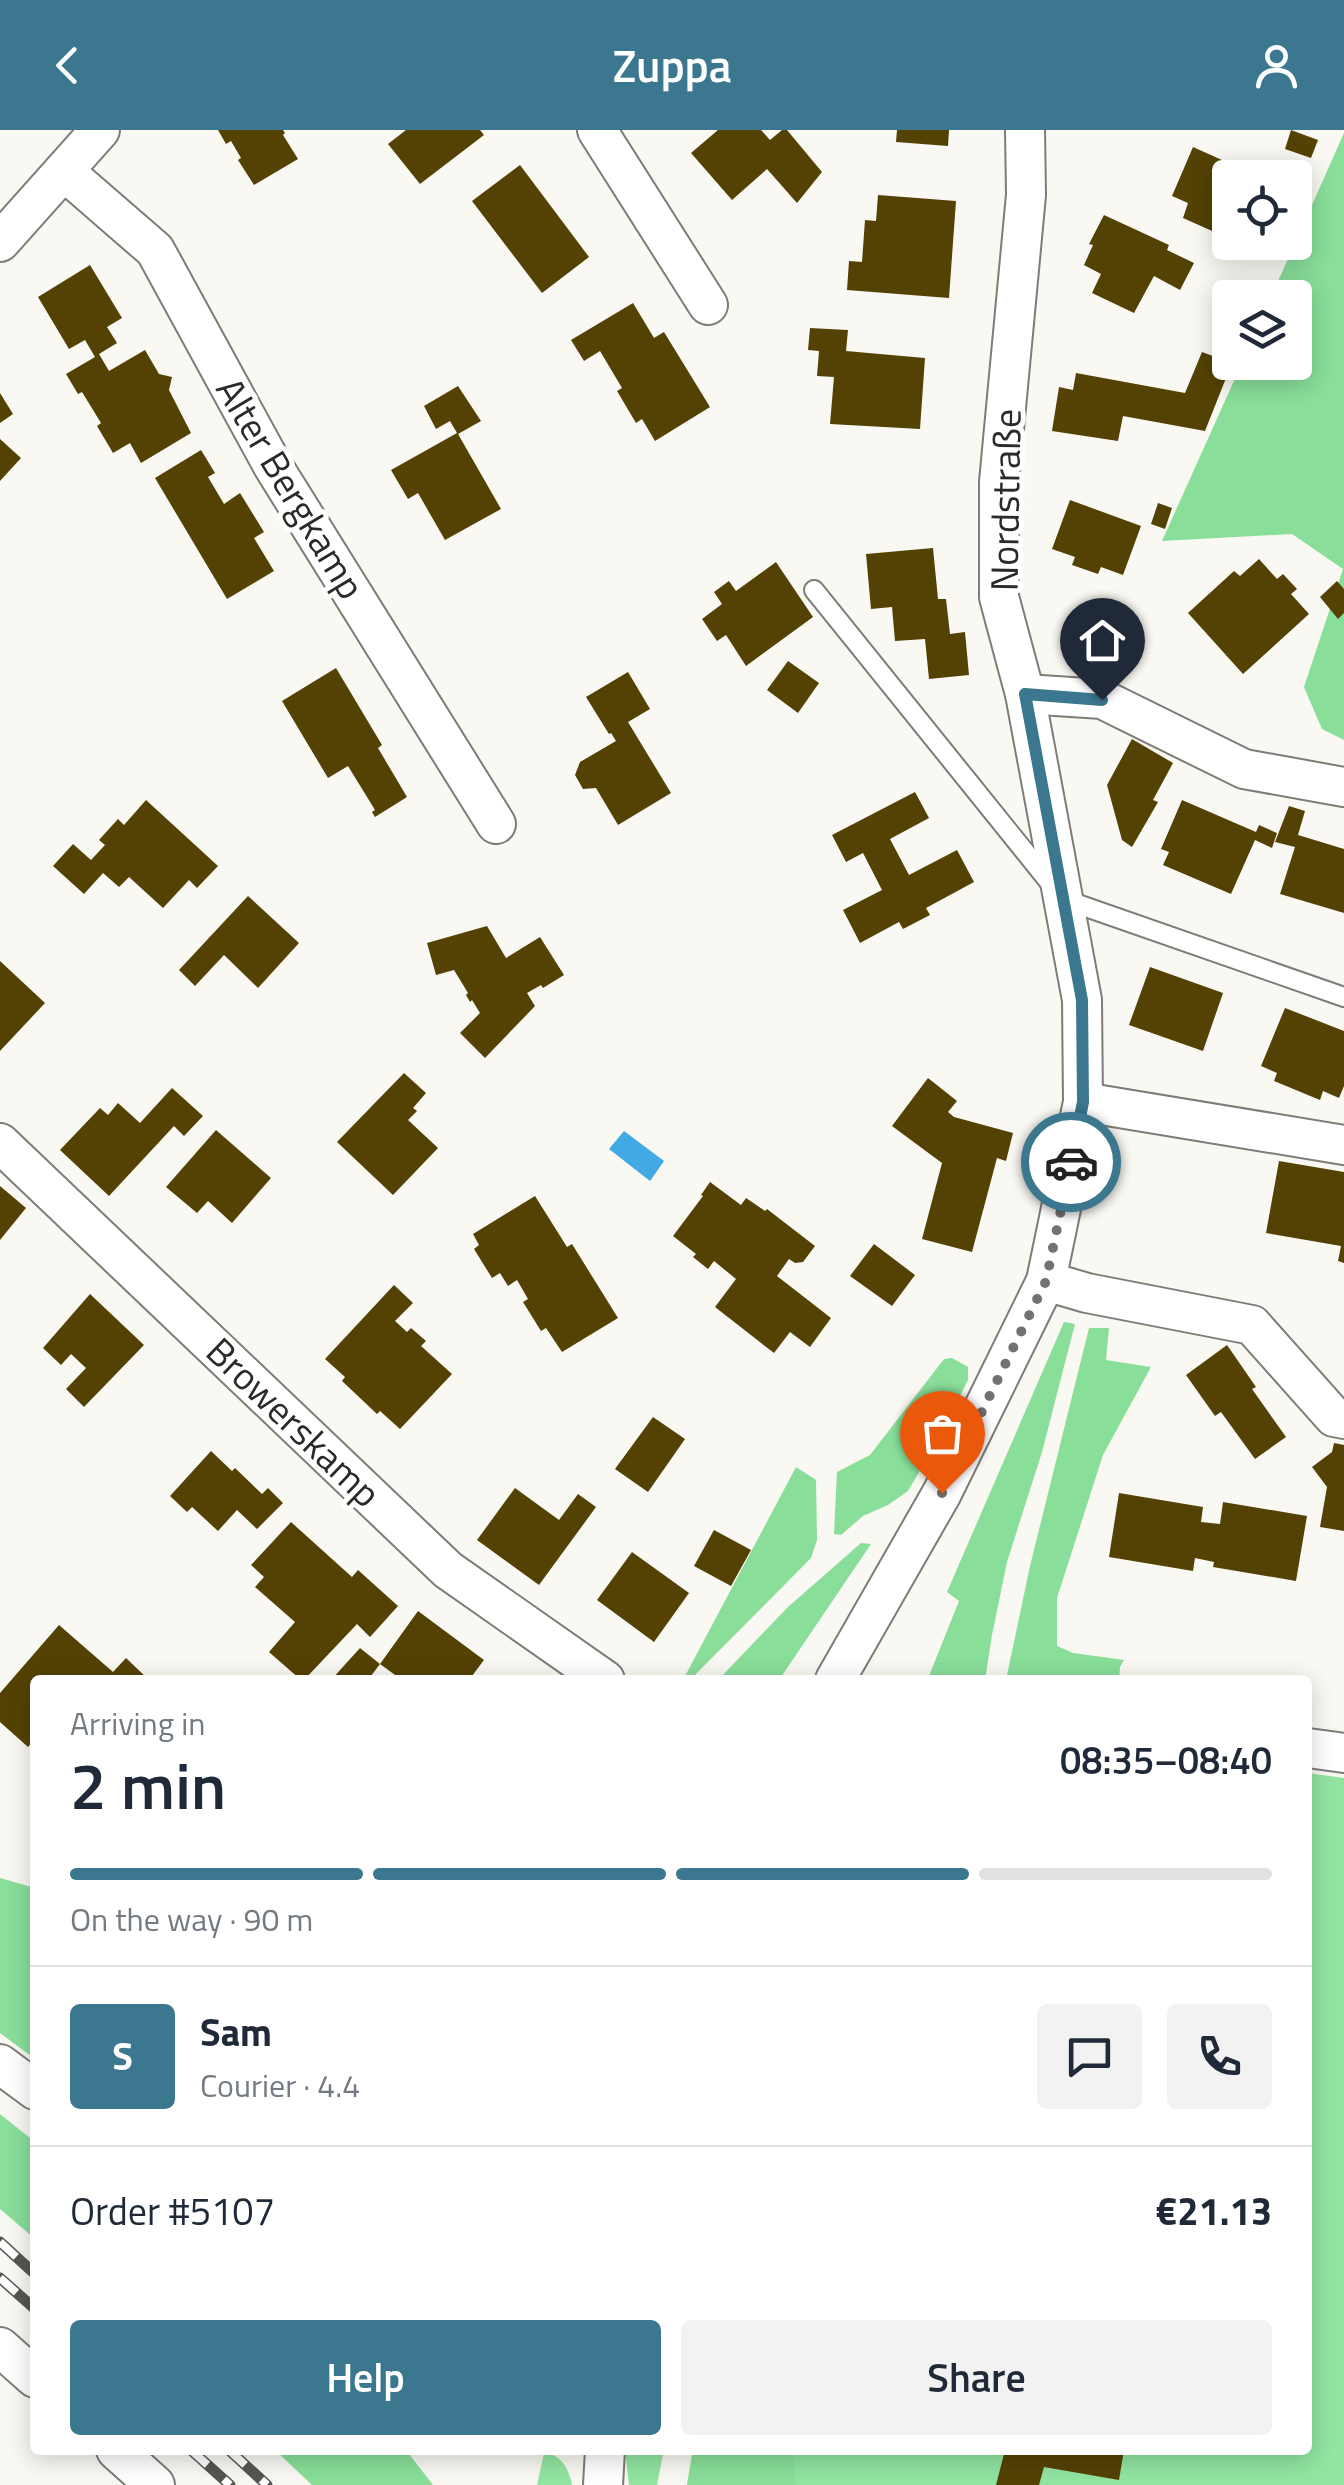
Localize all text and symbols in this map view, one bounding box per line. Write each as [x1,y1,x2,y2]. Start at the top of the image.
text: Zuppa [612,31,732,99]
icon: back [40,38,95,93]
icon: person [1249,38,1304,93]
map controls [1212,160,1312,380]
button: locate [1212,160,1312,260]
button: layers [1212,280,1312,380]
street label: Alter Bergkamp [202,366,380,610]
street label: Nordstraße [974,408,1036,592]
pin [1060,598,1145,701]
icon: home [1075,613,1130,668]
courier [1021,1112,1121,1212]
icon: car [1044,1135,1099,1190]
street label: Browerskamp [193,1323,395,1521]
pin [900,1391,985,1494]
icon: bag [915,1406,970,1461]
text: Arriving in [70,1699,206,1747]
text: 08:35–08:40 [1060,1731,1272,1789]
text: 2 min [70,1735,226,1834]
text: On the way · 90 m [70,1895,313,1943]
text: Sam [200,2003,272,2061]
button: chat [1037,2004,1142,2109]
button: phone [1167,2004,1272,2109]
text: S [112,2027,133,2085]
text: Courier · 4.4 [200,2061,360,2109]
text: Order #5107 [70,2182,275,2240]
text: €21.13 [1156,2182,1272,2240]
button: Help [70,2320,661,2435]
button: Share [681,2320,1272,2435]

